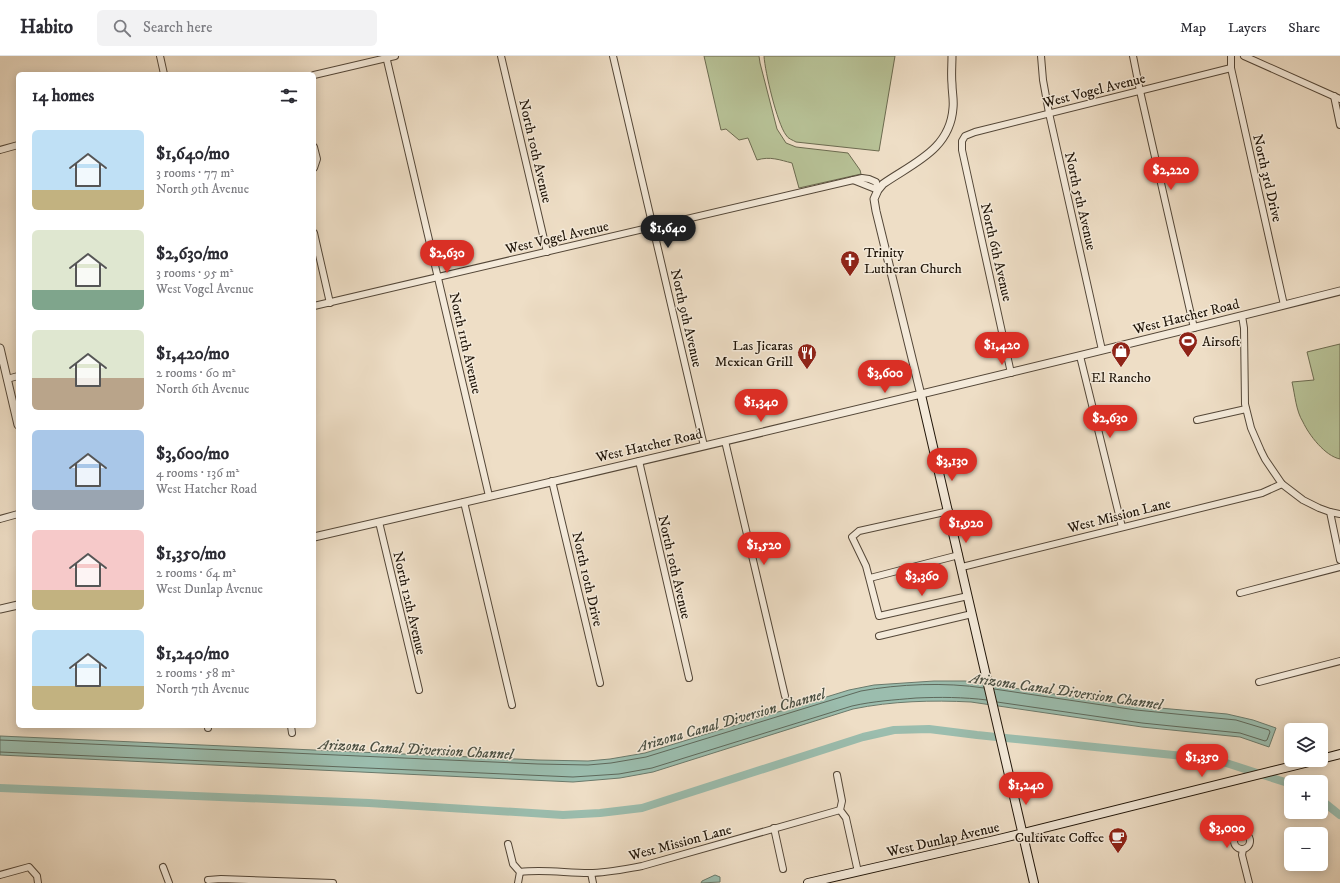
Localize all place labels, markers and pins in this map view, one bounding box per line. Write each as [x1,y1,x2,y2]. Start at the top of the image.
pin: $2,220 [1138,157,1204,191]
pin: $1,640 [635,215,701,249]
pin: $2,630 [414,240,480,274]
place label: Trinity Lutheran Church [864,244,962,278]
church icon: Trinity Lutheran Church [839,249,861,277]
sports icon: Airsoft [1177,330,1199,358]
pin: $1,420 [969,332,1035,366]
place label: Airsoft [1202,333,1241,351]
place label: Las Jicaras Mexican Grill [715,337,794,371]
shop icon: El Rancho [1110,340,1132,368]
restaurant icon: Las Jicaras Mexican Grill [796,342,818,370]
pin: $3,600 [852,360,918,394]
place label: El Rancho [1091,369,1151,387]
pin: $1,340 [728,389,794,423]
pin: $2,630 [1077,405,1143,439]
pin: $3,130 [919,448,985,482]
pin: $1,920 [933,510,999,544]
pin: $1,520 [731,532,797,566]
pin: $3,360 [889,563,955,597]
pin: $1,350 [1169,744,1235,778]
pin: $1,240 [993,772,1059,806]
pin: $3,000 [1194,815,1260,849]
cafe icon: Cultivate Coffee [1107,826,1129,854]
place label: Cultivate Coffee [1015,829,1104,847]

